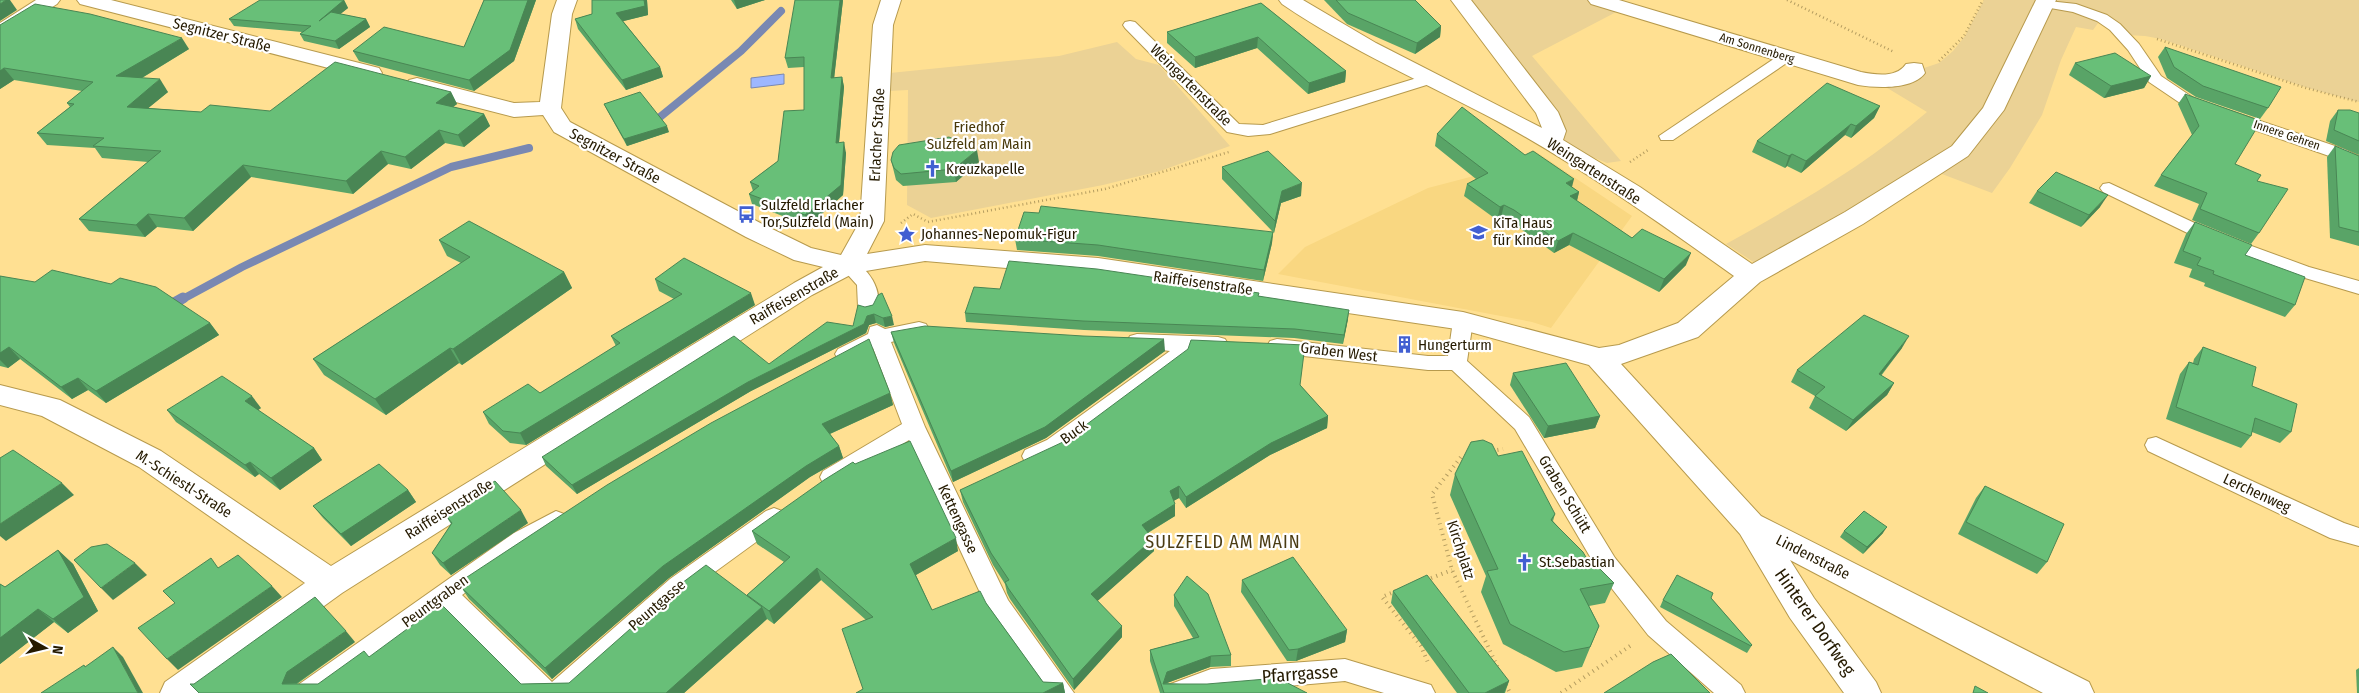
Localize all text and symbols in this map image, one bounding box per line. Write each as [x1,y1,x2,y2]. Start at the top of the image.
street label: Segnitzer Straße [171,14,273,56]
street label: Am Sonnenberg [1718,30,1796,66]
street label: Weingartenstraße [1146,40,1236,130]
street label: Erlacher Straße [866,88,888,182]
street label: Innere Gehren [2252,117,2322,153]
park label: Friedhof Sulzfeld am Main [927,118,1031,153]
street label: Segnitzer Straße [566,124,664,188]
street label: Weingartenstraße [1544,134,1644,208]
church icon: Kreuzkapelle [922,159,942,179]
place label: Kreuzkapelle [946,160,1025,178]
place label: Sulzfeld Erlacher Tor,Sulzfeld (Main) [761,196,873,231]
bus stop icon: Sulzfeld Erlacher Tor,Sulzfeld (Main) [737,204,757,224]
place label: KiTa Haus für Kinder [1493,214,1555,249]
school or university icon: KiTa Haus für Kinder [1469,222,1489,242]
place icon: Johannes-Nepomuk-Figur [897,224,917,244]
place label: Johannes-Nepomuk-Figur [921,225,1078,243]
street label: Raiffeisenstraße [746,263,842,329]
street label: Raiffeisenstraße [1152,267,1254,299]
building icon: Hungerturm [1394,335,1414,355]
place label: Hungerturm [1418,336,1492,354]
street label: Graben West [1300,338,1379,366]
street label: Buck [1057,416,1091,448]
street label: M.-Schiestl-Straße [133,446,235,522]
street label: Graben Schütt [1535,452,1595,536]
street label: Lerchenweg [2220,470,2294,516]
street label: Raiffeisenstraße [402,475,496,543]
street label: Kettengasse [934,482,982,556]
street label: Kirchplatz [1443,518,1479,582]
district label: SULZFELD AM MAIN [1145,531,1301,553]
street label: Lindenstraße [1773,531,1853,583]
church icon: St.Sebastian [1515,552,1535,572]
place label: St.Sebastian [1539,553,1615,571]
street label: Hinterer Dorfweg [1770,564,1860,680]
street label: Peuntgraben [398,571,472,631]
street label: Peuntgasse [625,575,689,635]
north arrow [20,623,70,673]
text: N [48,644,66,655]
street label: Pfarrgasse [1261,660,1339,688]

